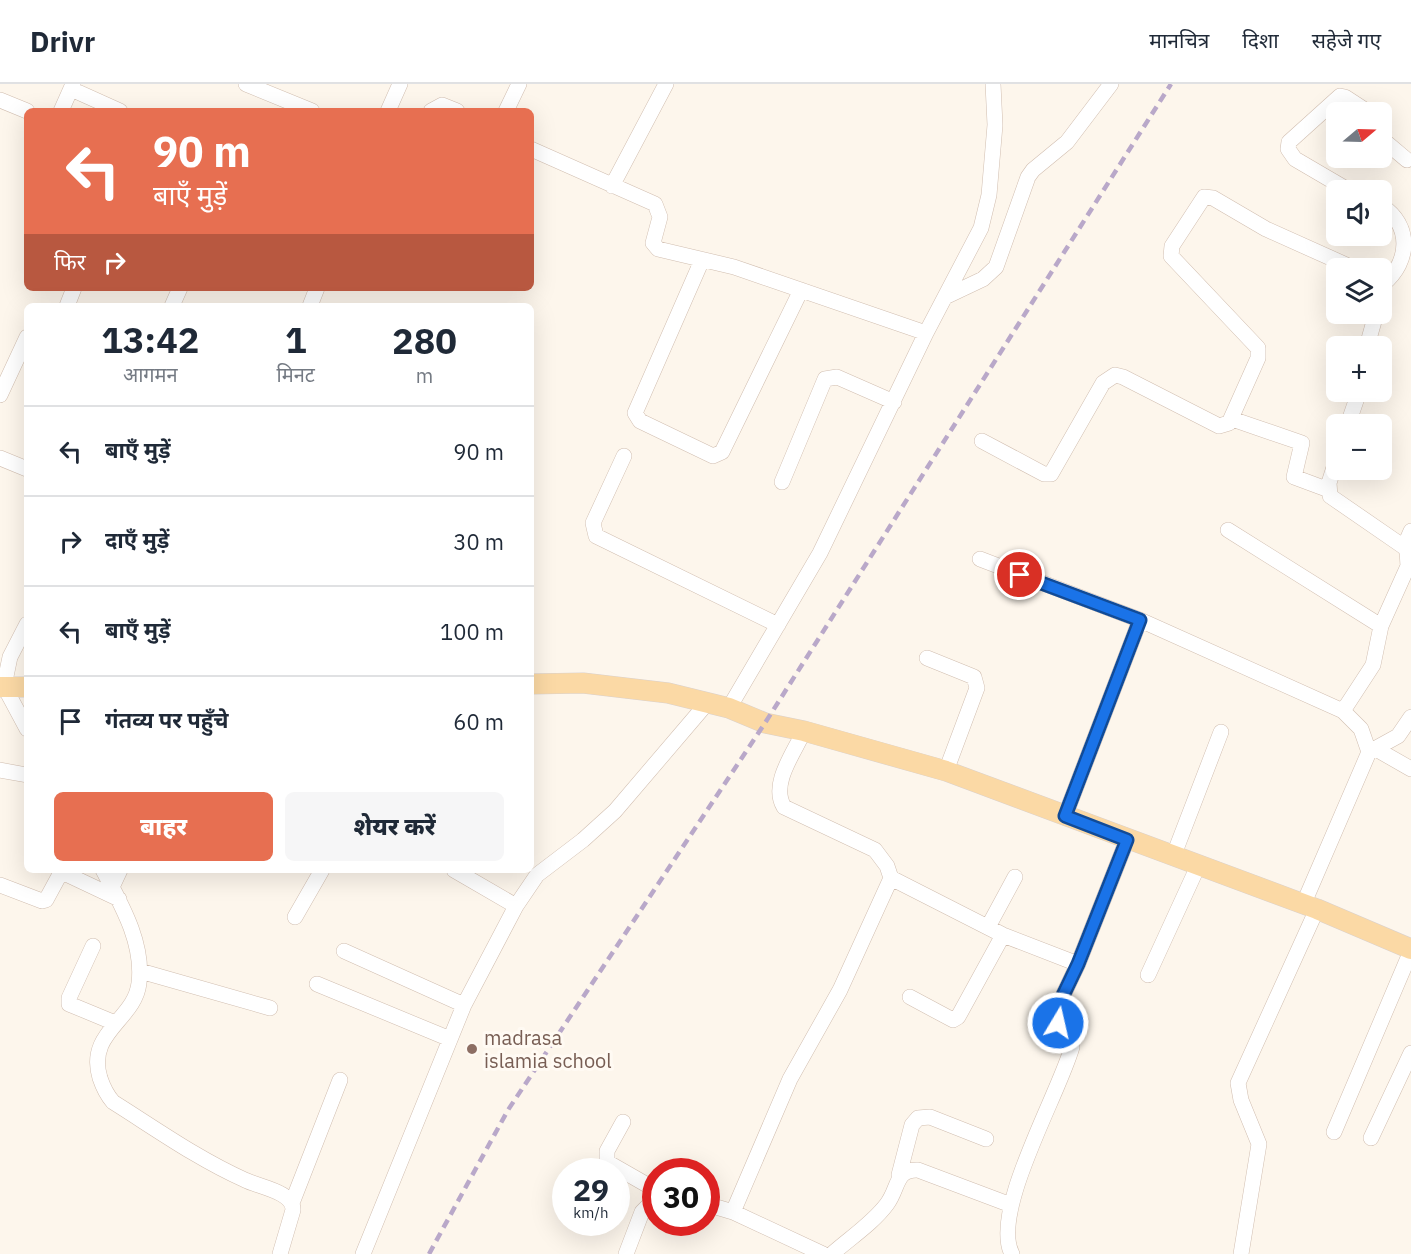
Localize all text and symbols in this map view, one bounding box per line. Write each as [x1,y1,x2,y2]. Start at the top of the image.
text: Drivr [30,23,95,60]
text: मानचित्र [1149,26,1209,54]
text: दिशा [1242,26,1279,54]
text: सहेजे गए [1312,26,1381,54]
north arrow [1326,102,1392,168]
map controls [1326,102,1392,480]
text: 90 m [153,124,251,179]
icon: left [54,132,132,210]
text: बाएँ मुड़ें [153,177,227,212]
button: sound [1326,180,1392,246]
icon: right [98,246,131,279]
text: फिर [54,247,86,276]
button: layers [1326,258,1392,324]
text: 13:42 [101,316,199,363]
text: 1 [285,316,307,363]
text: 280 [392,317,457,364]
button: + [1326,336,1392,402]
text: आगमन [123,361,178,388]
text: मिनट [277,361,315,388]
text: m [416,362,433,389]
button: − [1326,414,1392,480]
icon: left [54,435,87,468]
text: बाएँ मुड़ें [105,435,171,464]
text: 90 m [453,437,504,466]
icon: right [54,525,87,558]
text: दाएँ मुड़ें [105,525,169,554]
text: 30 m [453,527,504,556]
pin [994,549,1045,600]
icon: arrive [1003,558,1036,591]
icon: left [54,615,87,648]
text: बाएँ मुड़ें [105,615,171,644]
text: 100 m [440,617,504,646]
icon: arrive [54,705,87,738]
text: गंतव्य पर पहुँचे [105,705,229,734]
text: 60 m [453,707,504,736]
button: बाहर [54,792,273,861]
button: शेयर करें [285,792,504,861]
position arrow [1026,991,1090,1055]
place label: madrasa islamia school [484,1024,612,1074]
marker: madrasa islamia school [465,1042,479,1056]
speed limit sign: 30 [642,1158,720,1236]
text: 29 [573,1170,609,1209]
text: km/h [573,1203,609,1222]

